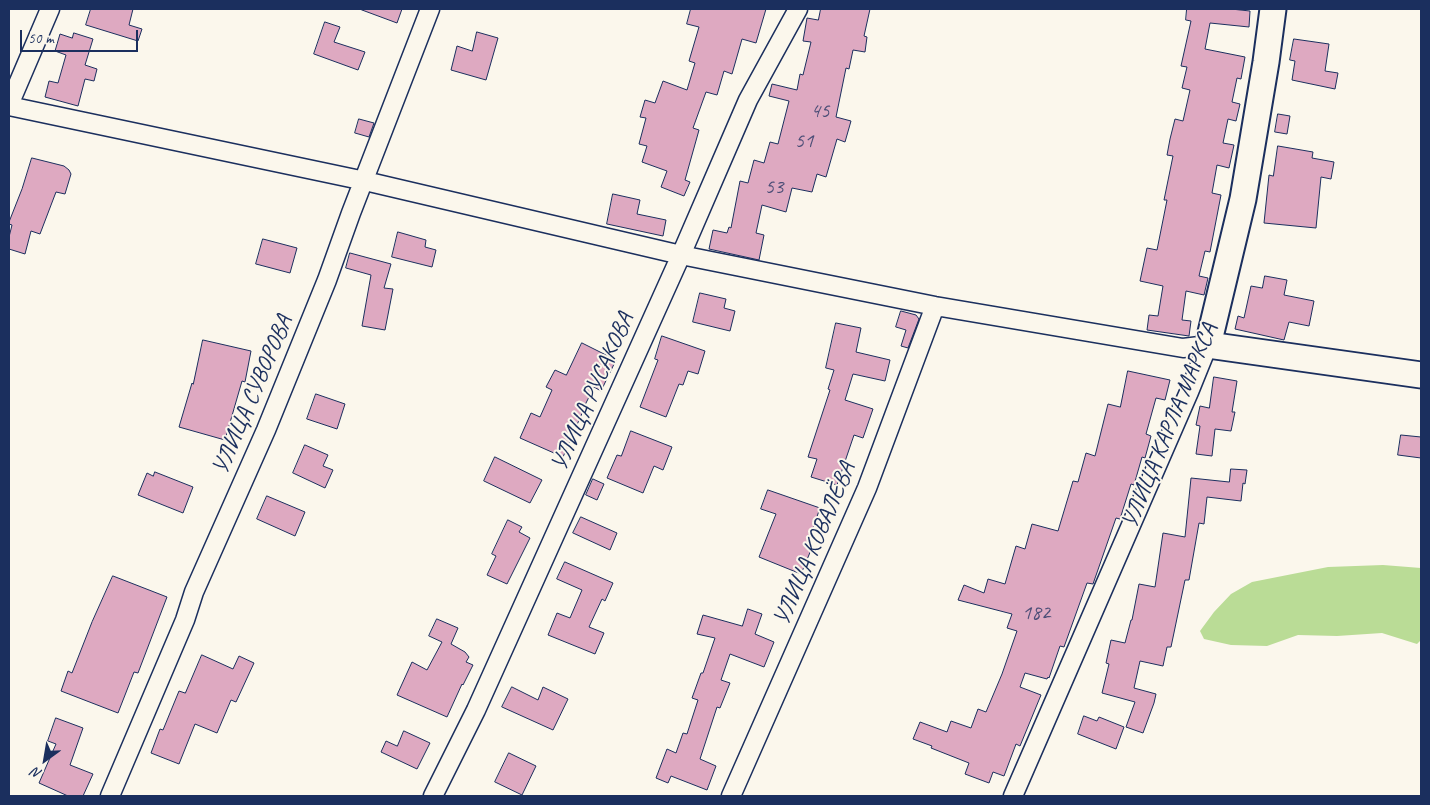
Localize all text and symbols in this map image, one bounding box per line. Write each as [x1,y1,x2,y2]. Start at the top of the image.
scale bar [22,20,140,52]
text: 50 m [28,29,54,48]
house number: 45 [811,98,829,124]
house number: 51 [795,128,813,154]
house number: 53 [765,174,783,200]
street label: УЛИЦА РУСАКОВА [545,309,641,475]
street label: УЛИЦА СУВОРОВА [207,311,299,479]
street label: УЛИЦА КАРЛА МАРКСА [1116,319,1224,533]
street label: УЛИЦА КОВАЛЁВА [768,458,862,630]
house number: 182 [1022,600,1050,626]
north arrow [20,735,70,785]
text: N [29,764,45,783]

